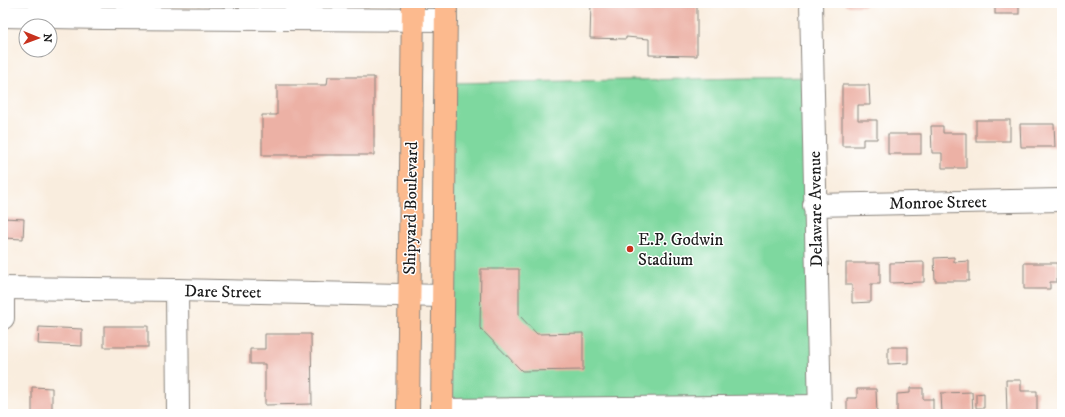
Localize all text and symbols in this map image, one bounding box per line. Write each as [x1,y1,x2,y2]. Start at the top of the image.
north arrow [18,18,58,58]
text: N [40,34,54,43]
street label: Shipyard Boulevard [399,141,423,275]
street label: Delaware Avenue [804,151,828,267]
street label: Monroe Street [889,191,988,215]
place label: E.P. Godwin Stadium [638,229,723,271]
marker: E.P. Godwin Stadium [625,244,635,254]
street label: Dare Street [184,280,262,304]

